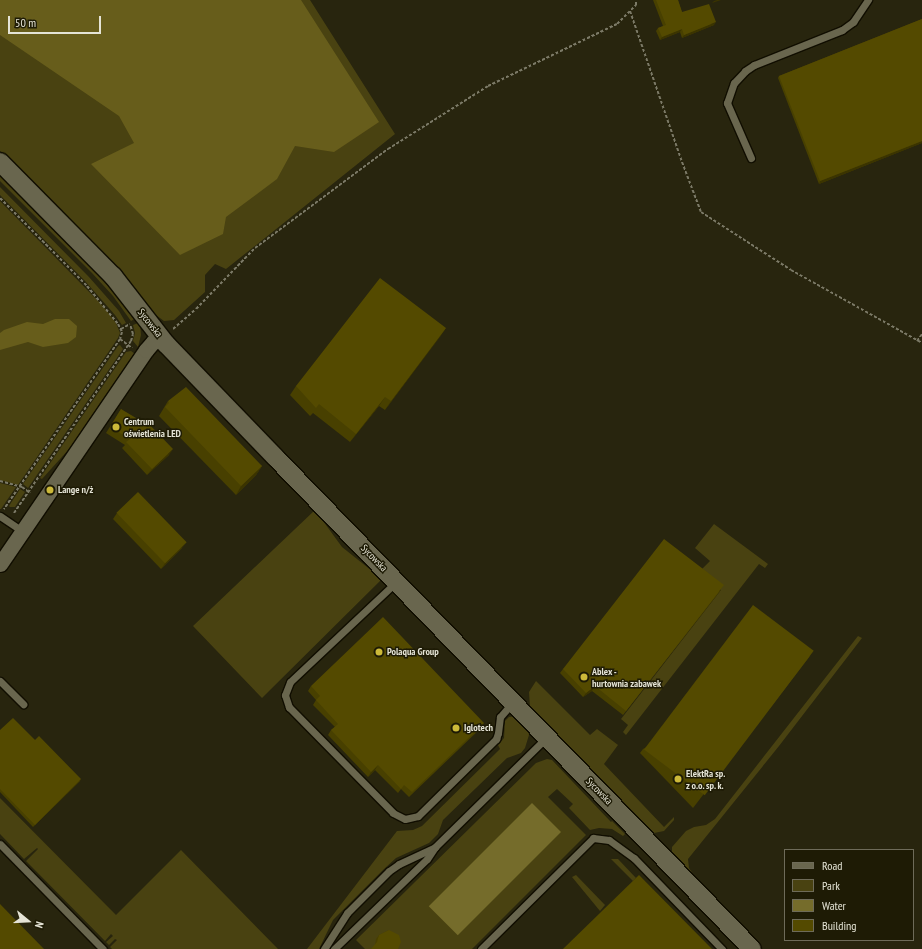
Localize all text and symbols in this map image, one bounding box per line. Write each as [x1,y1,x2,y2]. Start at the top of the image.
scale bar [10,8,103,34]
text: 50 m [15,15,36,30]
street label: Sycowska [135,306,165,340]
place label: Centrum oświetlenia LED [124,415,181,438]
marker: Centrum oświetlenia LED [111,422,121,432]
place label: Lange n/ż [58,484,93,496]
marker: Lange n/ż [45,485,55,495]
street label: Sycowska [358,542,390,574]
place label: Polaqua Group [387,646,439,658]
marker: Polaqua Group [374,647,384,657]
place label: Ablex - hurtownia zabawek [592,665,661,688]
marker: Ablex - hurtownia zabawek [579,672,589,682]
place label: Iglotech [464,722,493,734]
marker: Iglotech [451,723,461,733]
place label: ElektRa sp. z o.o. sp. k. [686,767,725,790]
marker: ElektRa sp. z o.o. sp. k. [673,774,683,784]
street label: Sycowska [583,775,615,807]
legend [784,849,914,941]
text: Road [822,858,842,873]
text: Park [822,878,840,893]
text: Water [822,898,846,913]
north arrow [8,901,48,941]
text: Building [822,918,857,933]
text: N [32,920,47,930]

